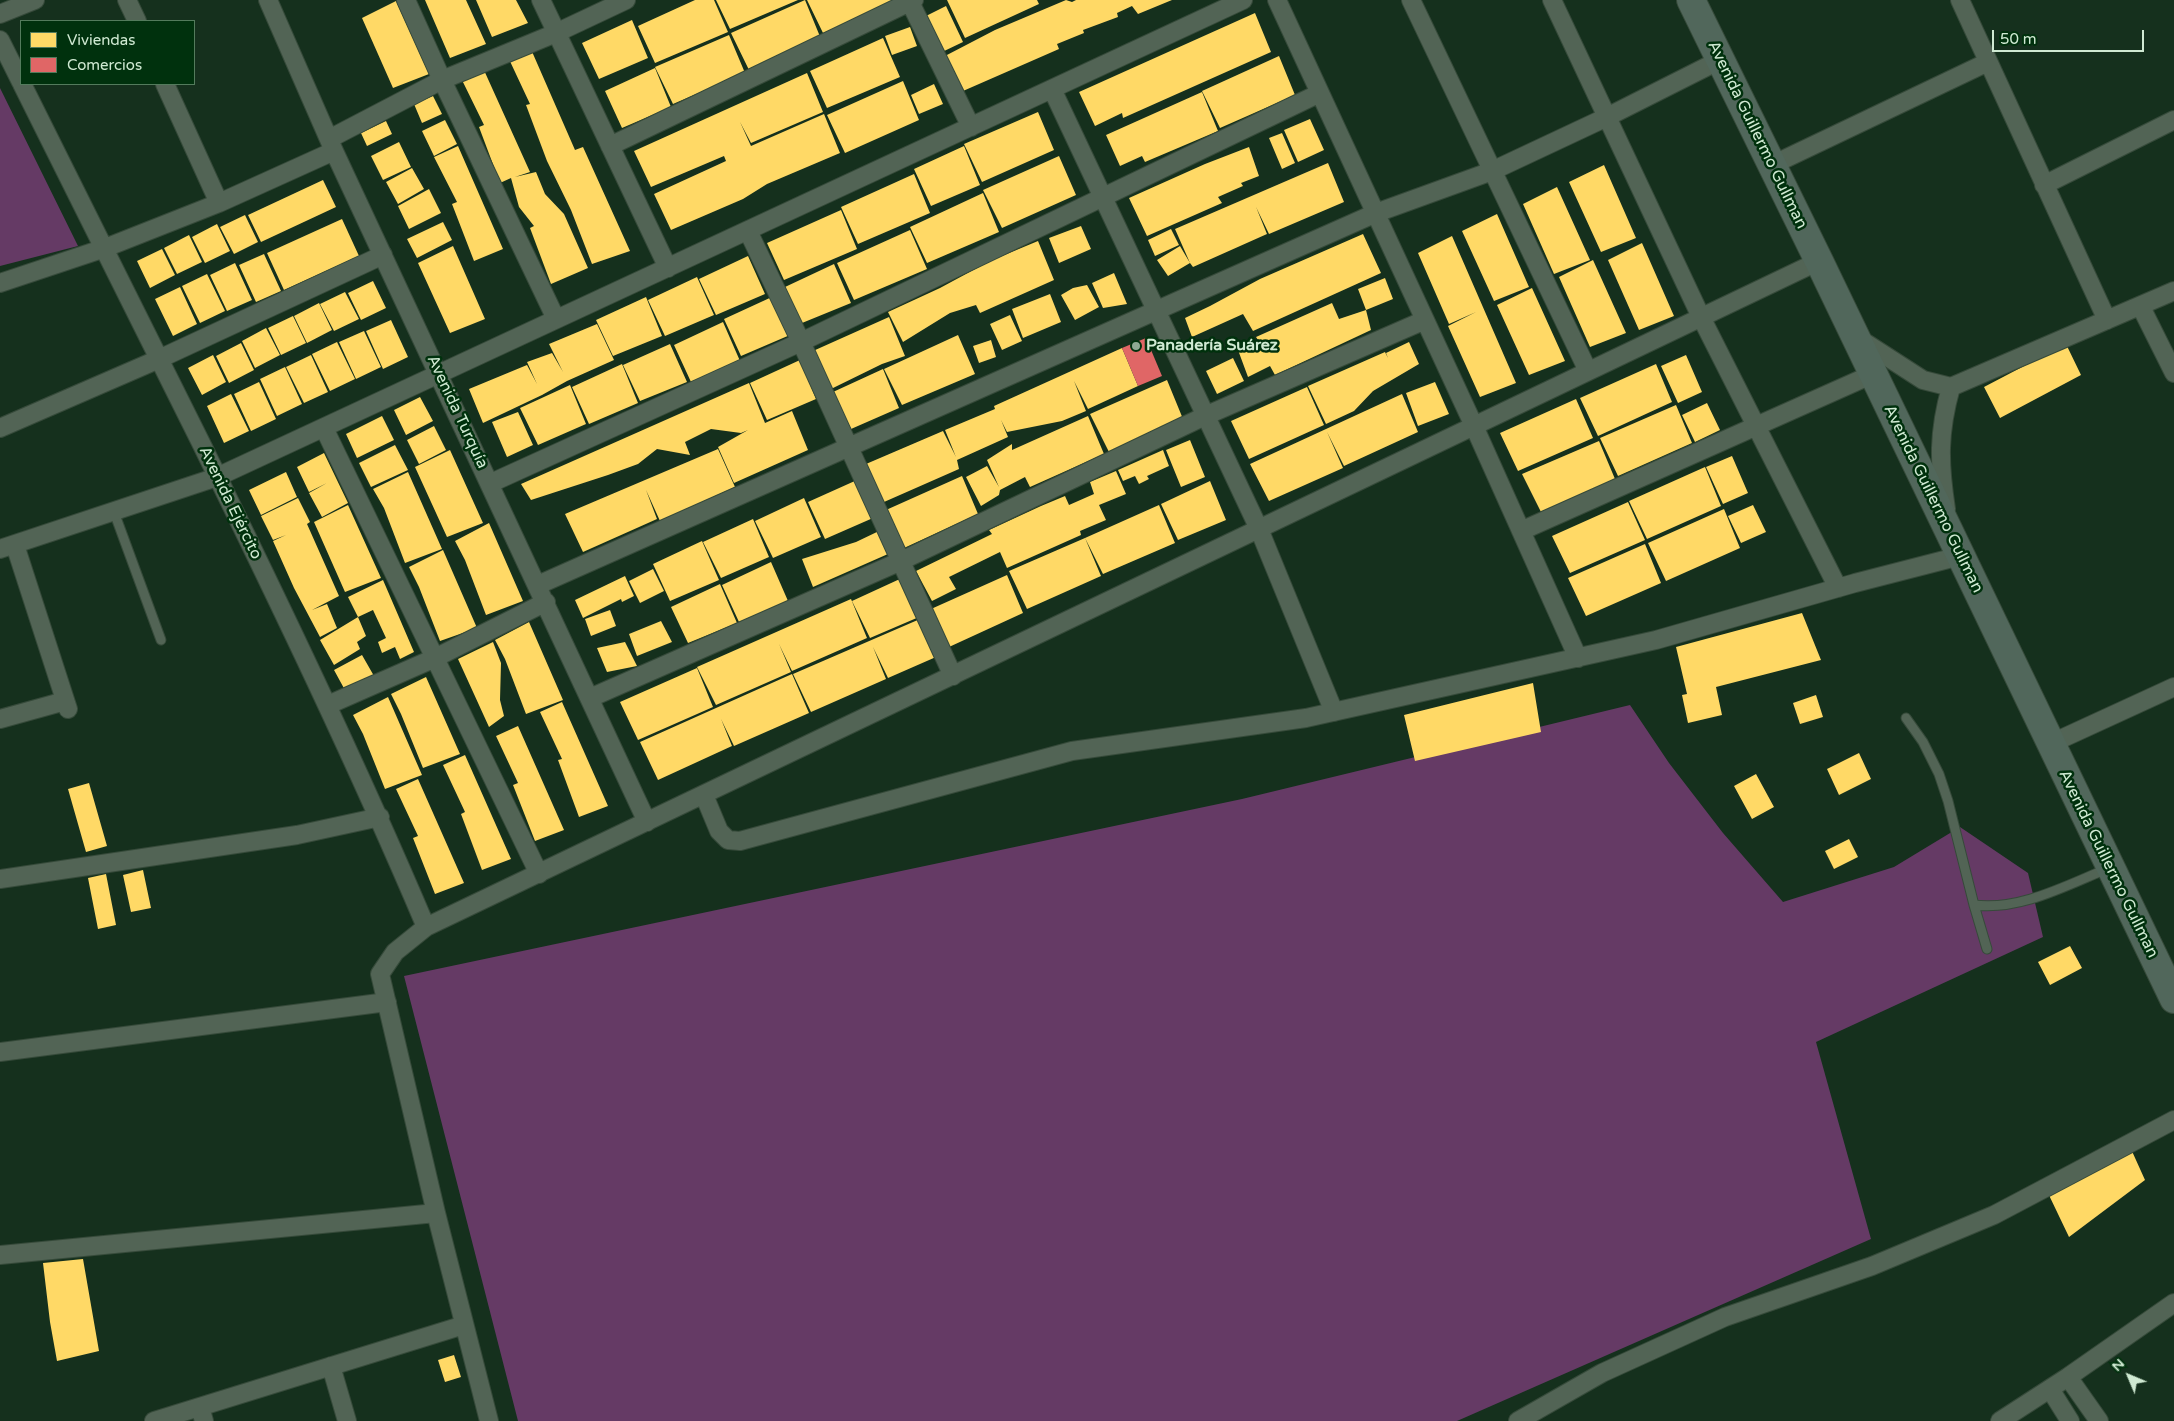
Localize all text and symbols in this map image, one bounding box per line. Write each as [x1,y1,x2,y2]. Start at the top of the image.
legend [20,20,195,85]
scale bar [1994,20,2146,52]
text: 50 m [2000,30,2037,48]
text: Viviendas [67,31,135,49]
street label: Avenida Guillermo Gullman [1703,38,1811,232]
text: Comercios [67,56,142,74]
place label: Panadería Suárez [1146,336,1278,356]
marker: Panadería Suárez [1130,340,1142,352]
street label: Avenida Turquía [422,352,492,472]
street label: Avenida Guillermo Gullman [1879,402,1987,596]
street label: Avenida Ejército [194,443,266,563]
street label: Avenida Guillermo Gullman [2054,767,2162,961]
north arrow [2104,1351,2154,1401]
text: N [2108,1355,2128,1375]

